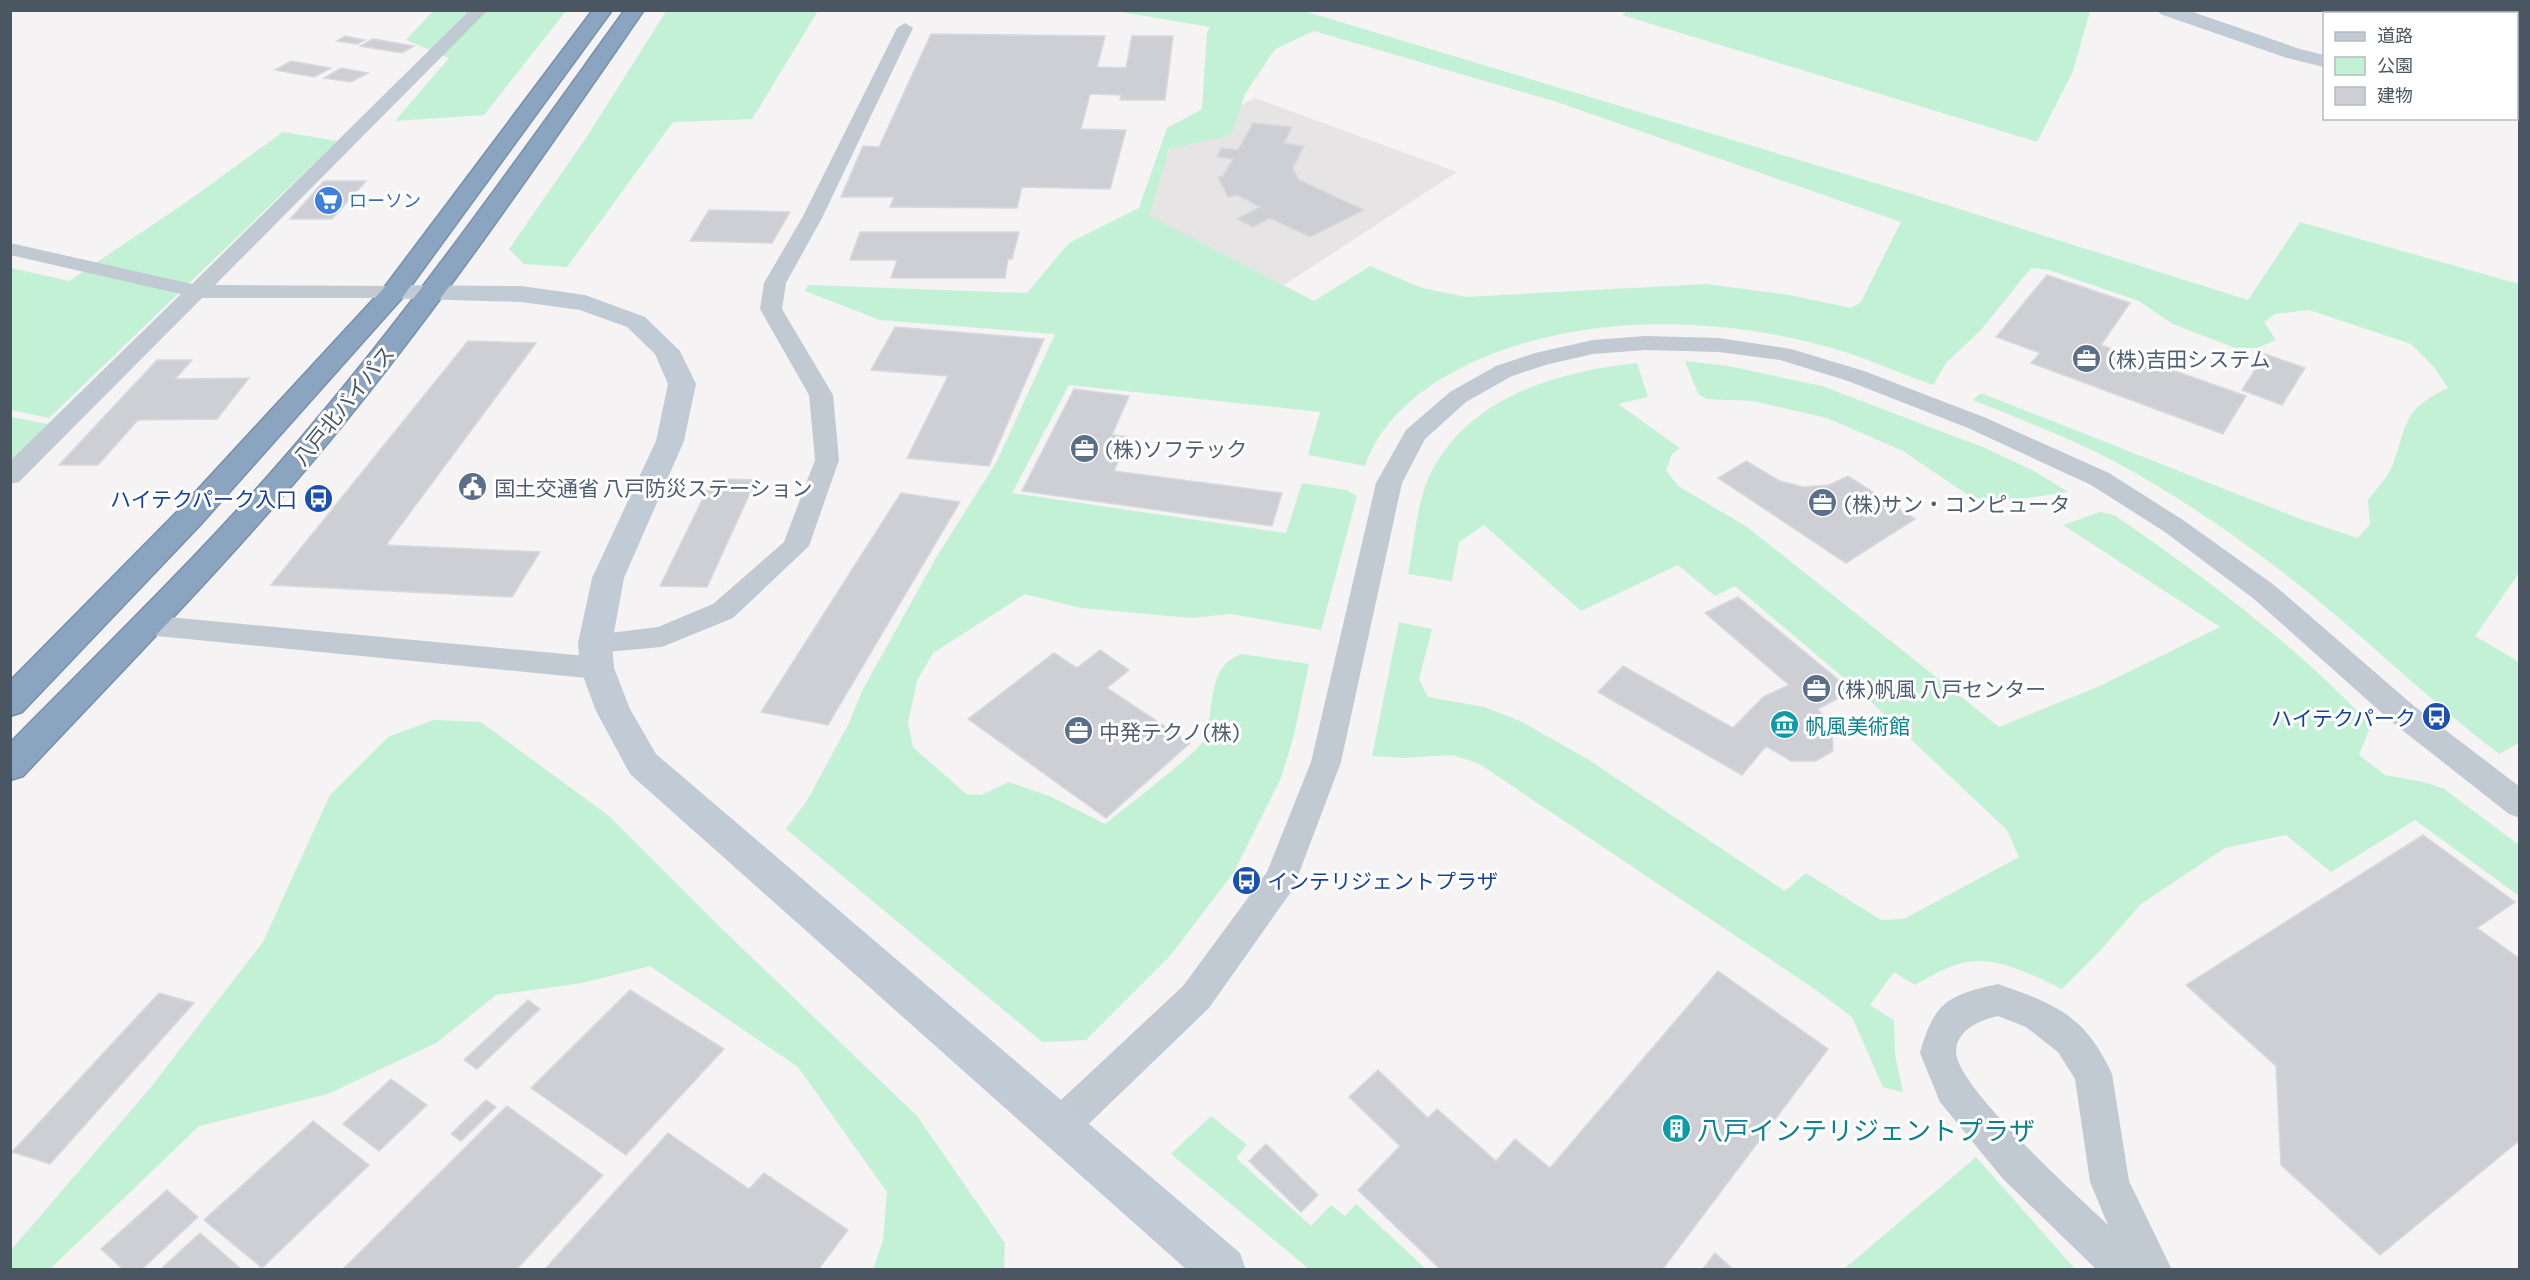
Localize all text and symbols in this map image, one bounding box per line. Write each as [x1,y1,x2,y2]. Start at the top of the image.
legend [2323,12,2518,120]
text: 道路 [2377,24,2413,46]
text: 公園 [2377,54,2413,76]
text: 建物 [2377,84,2413,106]
supermarket icon: ローソン [312,184,344,216]
place label: ローソン [349,189,421,211]
street label: 八戸北バイパス [287,340,399,470]
office icon: (株)吉田システム [2071,342,2103,374]
place label: (株)吉田システム [2108,346,2271,371]
office icon: (株)ソフテック [1068,432,1100,464]
place label: (株)ソフテック [1105,436,1247,461]
public building icon: 国土交通省 八戸防災ステーション [457,471,489,503]
place label: 国土交通省 八戸防災ステーション [494,475,813,500]
bus stop icon: ハイテクパーク入口 [302,482,334,514]
place label: ハイテクパーク入口 [110,486,297,511]
office icon: (株)サン・コンピュータ [1807,487,1839,519]
place label: (株)サン・コンピュータ [1844,491,2070,516]
office icon: (株)帆風 八戸センター [1800,672,1832,704]
place label: (株)帆風 八戸センター [1837,676,2046,701]
bus stop icon: ハイテクパーク [2421,701,2453,733]
place label: ハイテクパーク [2271,705,2416,730]
museum icon: 帆風美術館 [1768,709,1800,741]
place label: 帆風美術館 [1805,713,1910,738]
office icon: 中発テクノ(株) [1062,715,1094,747]
place label: 中発テクノ(株) [1099,719,1240,744]
bus stop icon: インテリジェントプラザ [1230,864,1262,896]
place label: インテリジェントプラザ [1267,868,1498,893]
building icon: 八戸インテリジェントプラザ [1660,1113,1692,1145]
place label: 八戸インテリジェントプラザ [1697,1114,2035,1145]

